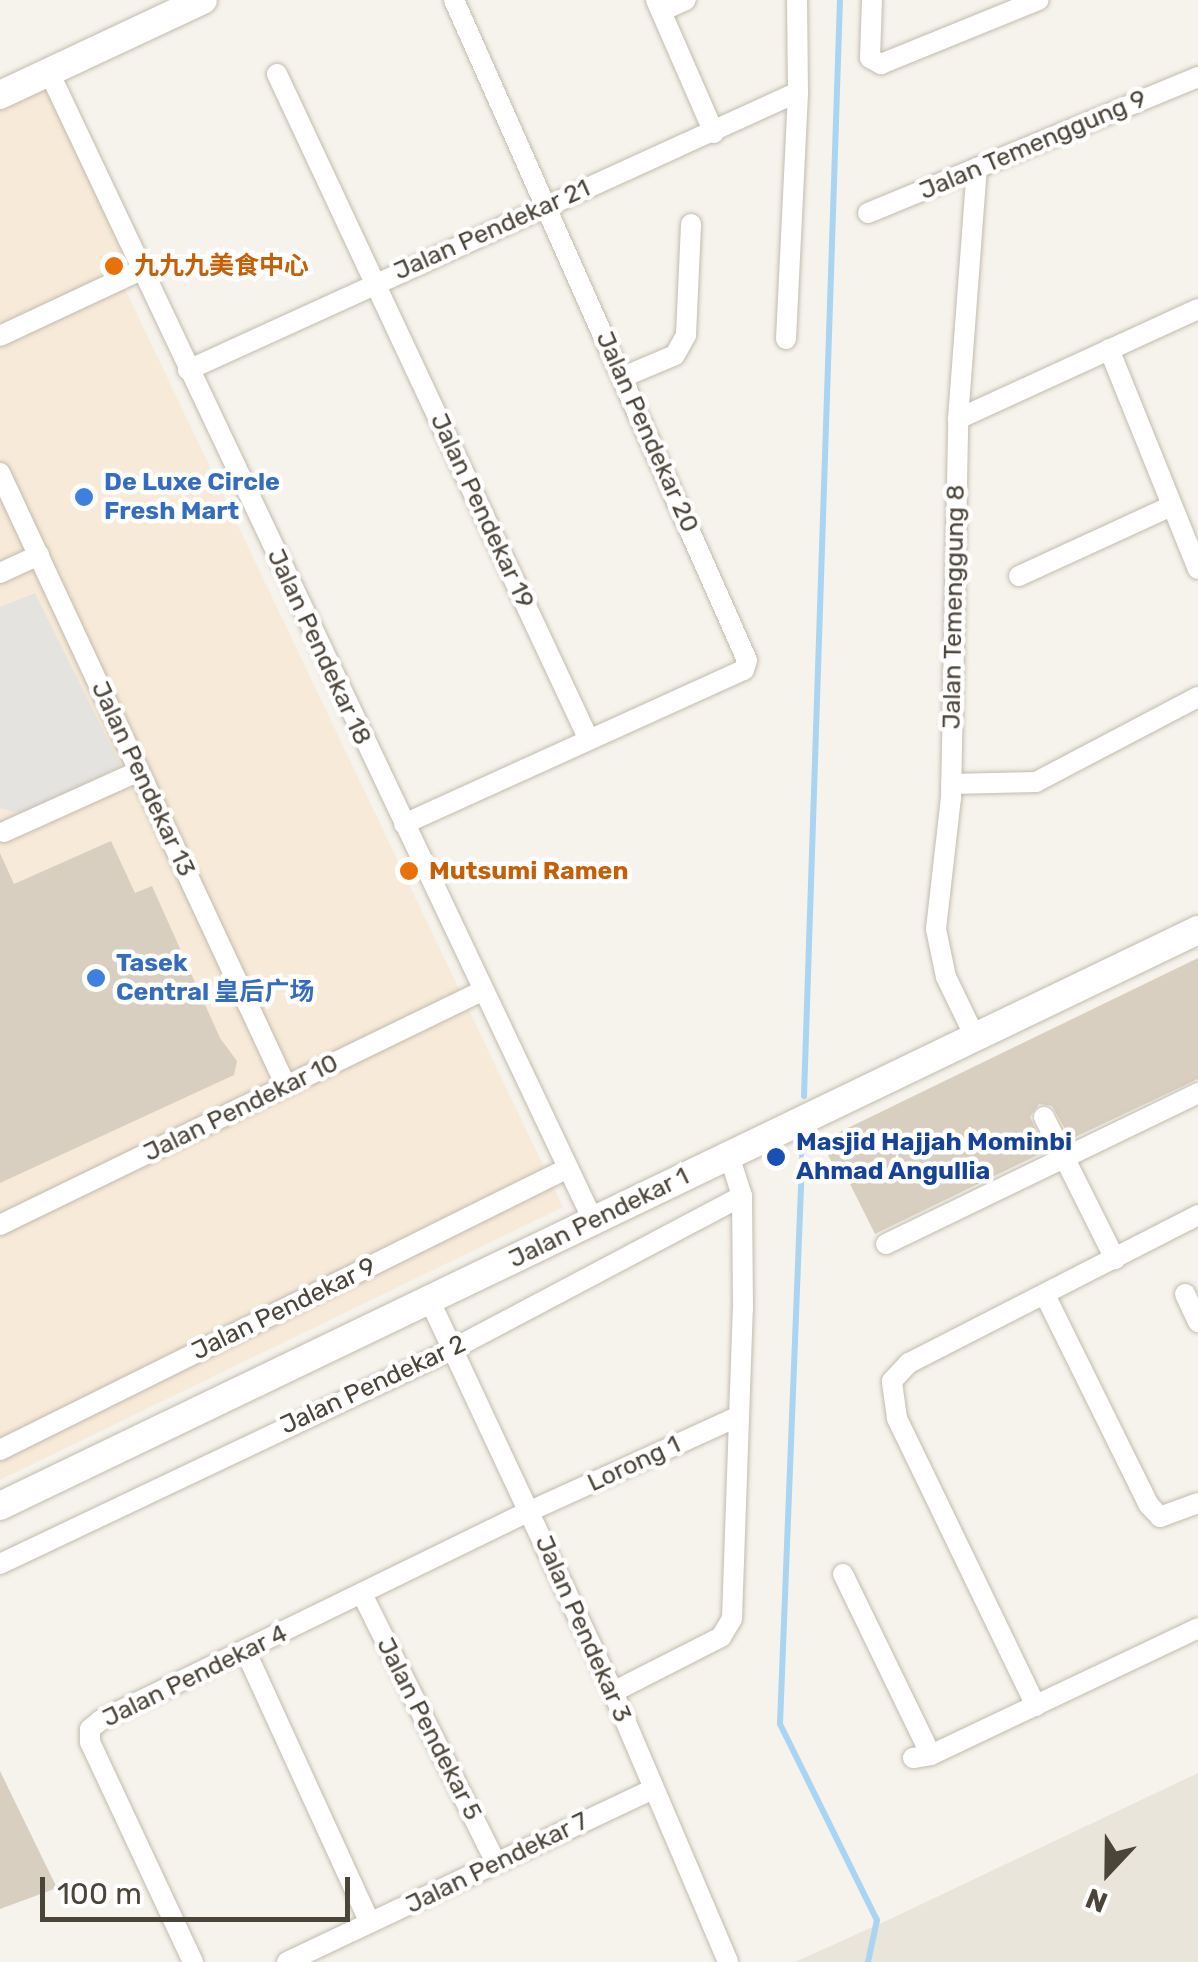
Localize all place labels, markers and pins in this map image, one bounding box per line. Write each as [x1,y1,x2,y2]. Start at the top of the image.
place label: 九九九美食中心 [134,251,309,281]
marker: 九九九美食中心 [103,255,125,277]
place label: De Luxe Circle Fresh Mart [104,468,280,527]
marker: De Luxe Circle Fresh Mart [73,486,95,508]
place label: Mutsumi Ramen [429,856,628,886]
marker: Mutsumi Ramen [398,860,420,882]
place label: Tasek Central 皇后广场 [116,949,314,1008]
marker: Tasek Central 皇后广场 [85,967,107,989]
place label: Masjid Hajjah Mominbi Ahmad Angullia [796,1128,1072,1187]
marker: Masjid Hajjah Mominbi Ahmad Angullia [765,1146,787,1168]

